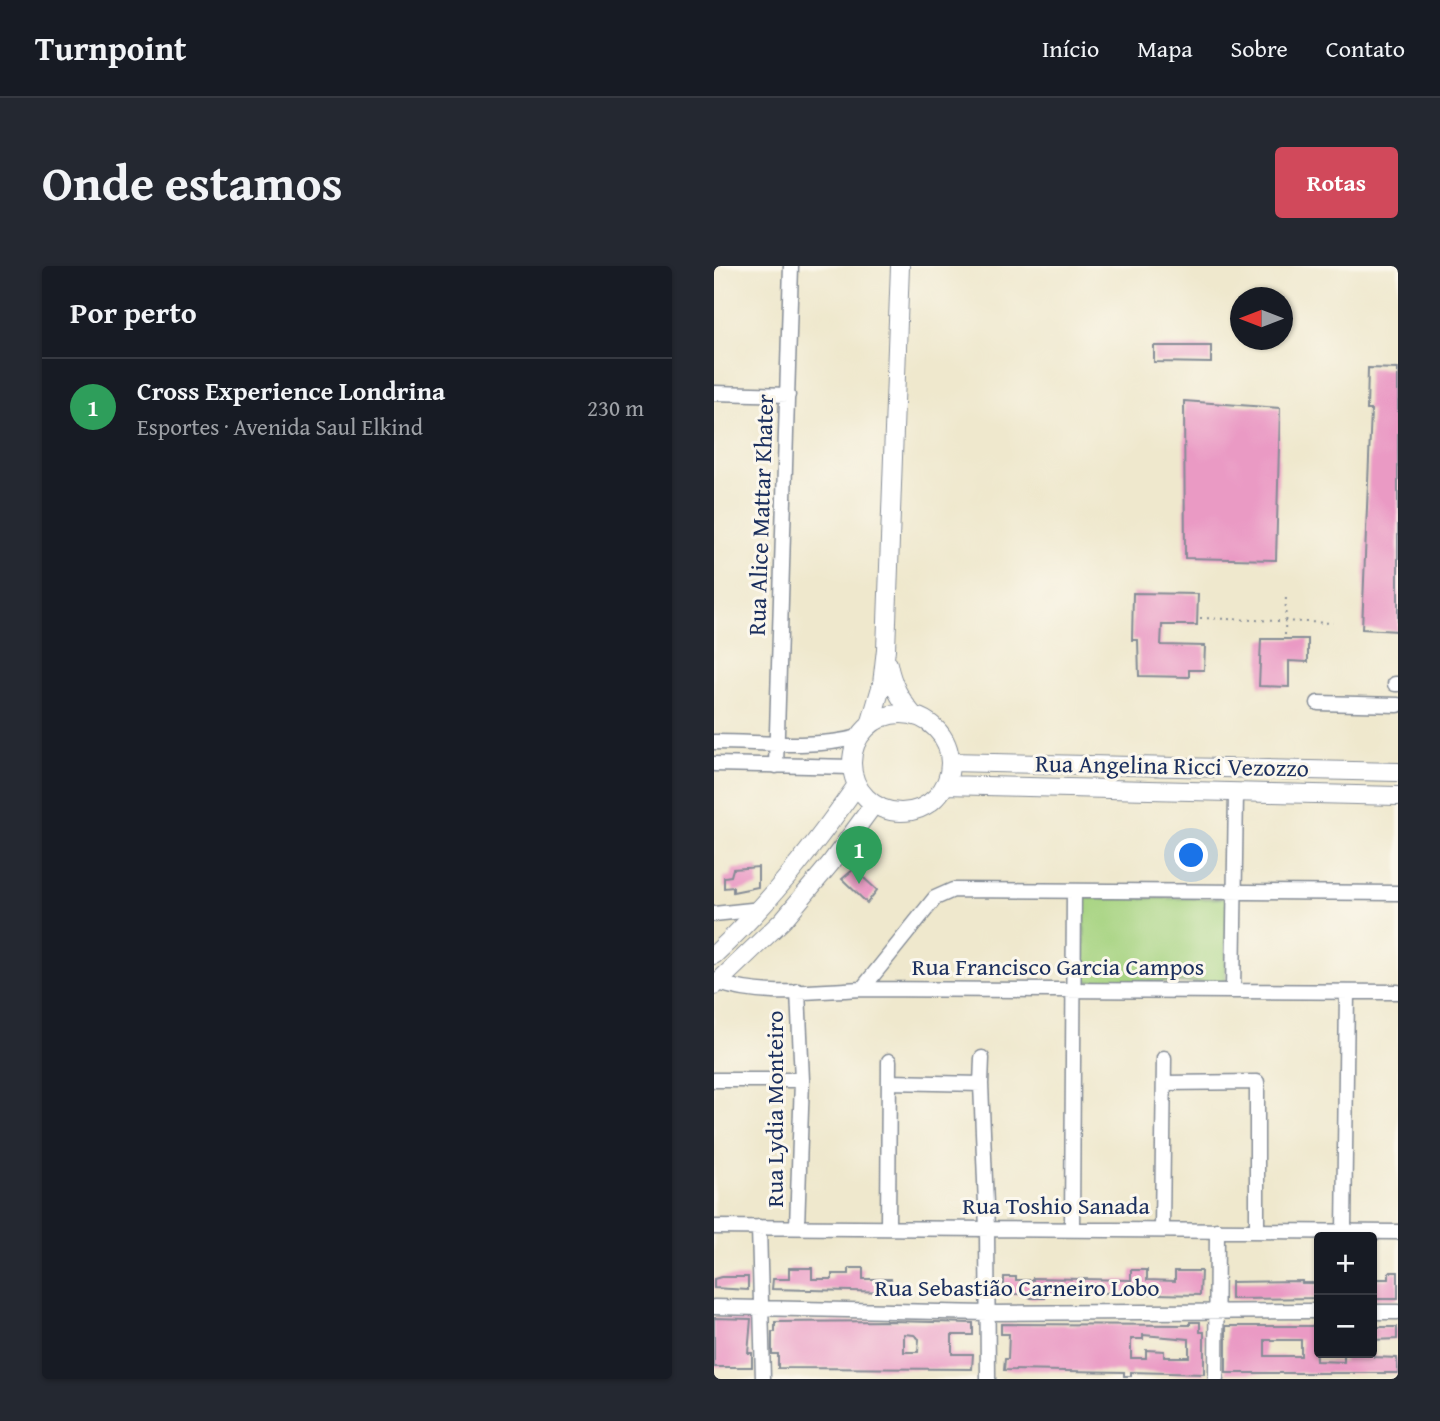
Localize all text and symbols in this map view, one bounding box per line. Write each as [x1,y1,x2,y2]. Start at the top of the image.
text: Turnpoint [35,24,187,72]
text: Início [1042,31,1099,66]
text: Mapa [1137,31,1193,66]
text: Sobre [1231,31,1288,66]
text: Contato [1326,31,1405,66]
text: Onde estamos [42,146,343,218]
button: Rotas [1275,147,1398,218]
north arrow [1230,287,1293,350]
text: Por perto [70,290,197,334]
text: Cross Experience Londrina [137,371,445,410]
text: 1 [87,391,99,424]
text: 230 m [587,391,644,424]
street label: Rua Alice Mattar Khater [739,393,782,636]
text: Esportes · Avenida Saul Elkind [137,410,423,443]
street label: Rua Angelina Ricci Vezozzo [1035,746,1309,785]
pin: 1 [836,826,882,884]
your location [1174,838,1208,872]
street label: Rua Francisco Garcia Campos [912,949,1204,984]
street label: Rua Lydia Monteiro [757,1011,792,1207]
street label: Rua Toshio Sanada [962,1188,1150,1223]
map controls [1314,1232,1377,1358]
button: + [1314,1232,1377,1295]
street label: Rua Sebastião Carneiro Lobo [874,1270,1160,1305]
button: − [1314,1295,1377,1358]

